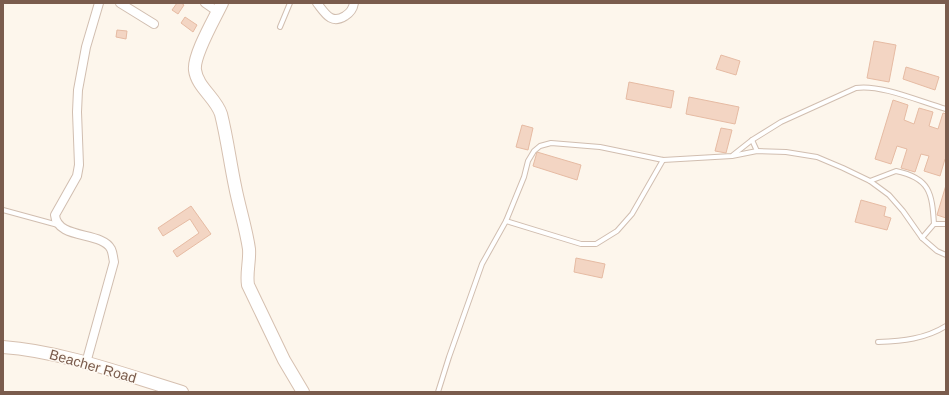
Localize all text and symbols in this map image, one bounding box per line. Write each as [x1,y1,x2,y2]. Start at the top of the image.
street label: Beacher Road [48,346,138,386]

